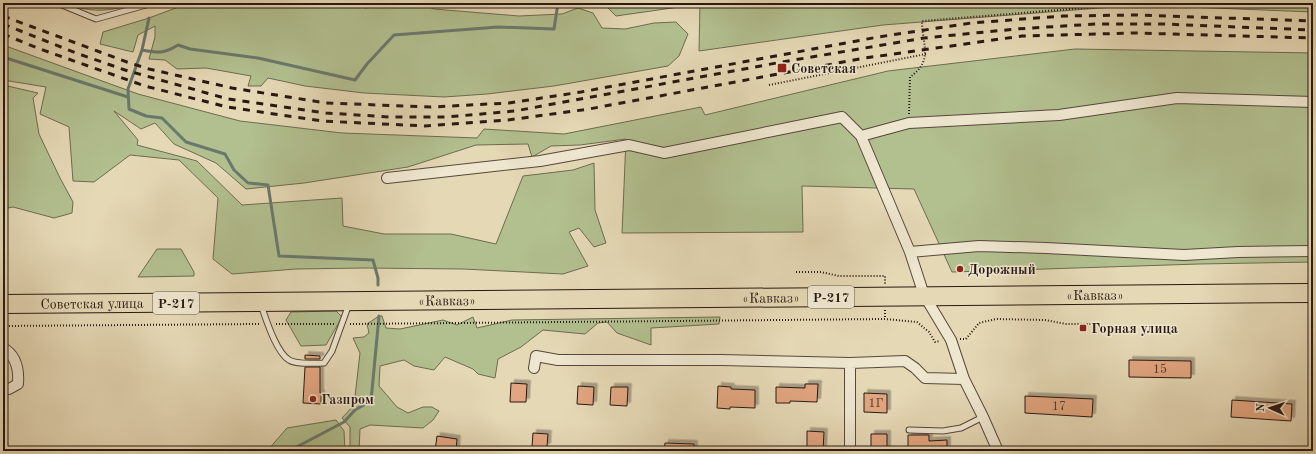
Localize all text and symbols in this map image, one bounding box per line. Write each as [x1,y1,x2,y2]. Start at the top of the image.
marker: Советская [776,62,788,74]
place label: Советская [791,62,856,76]
place label: Дорожный [968,263,1036,277]
marker: Дорожный [955,264,965,274]
road number: Р-217 [808,286,854,308]
street label: «Кавказ» [1066,289,1124,303]
street label: «Кавказ» [742,291,800,306]
road number: Р-217 [153,292,199,314]
street label: «Кавказ» [418,294,476,309]
street label: Советская улица [40,297,144,312]
place label: Горная улица [1091,322,1178,336]
marker: Горная улица [1078,323,1088,333]
house number: 15 [1153,363,1167,376]
north arrow [1250,388,1290,428]
place label: Газпром [321,393,374,407]
marker: Газпром [308,394,318,404]
house number: 1Г [869,398,884,410]
house number: 17 [1052,401,1066,413]
text: N [1256,402,1267,412]

